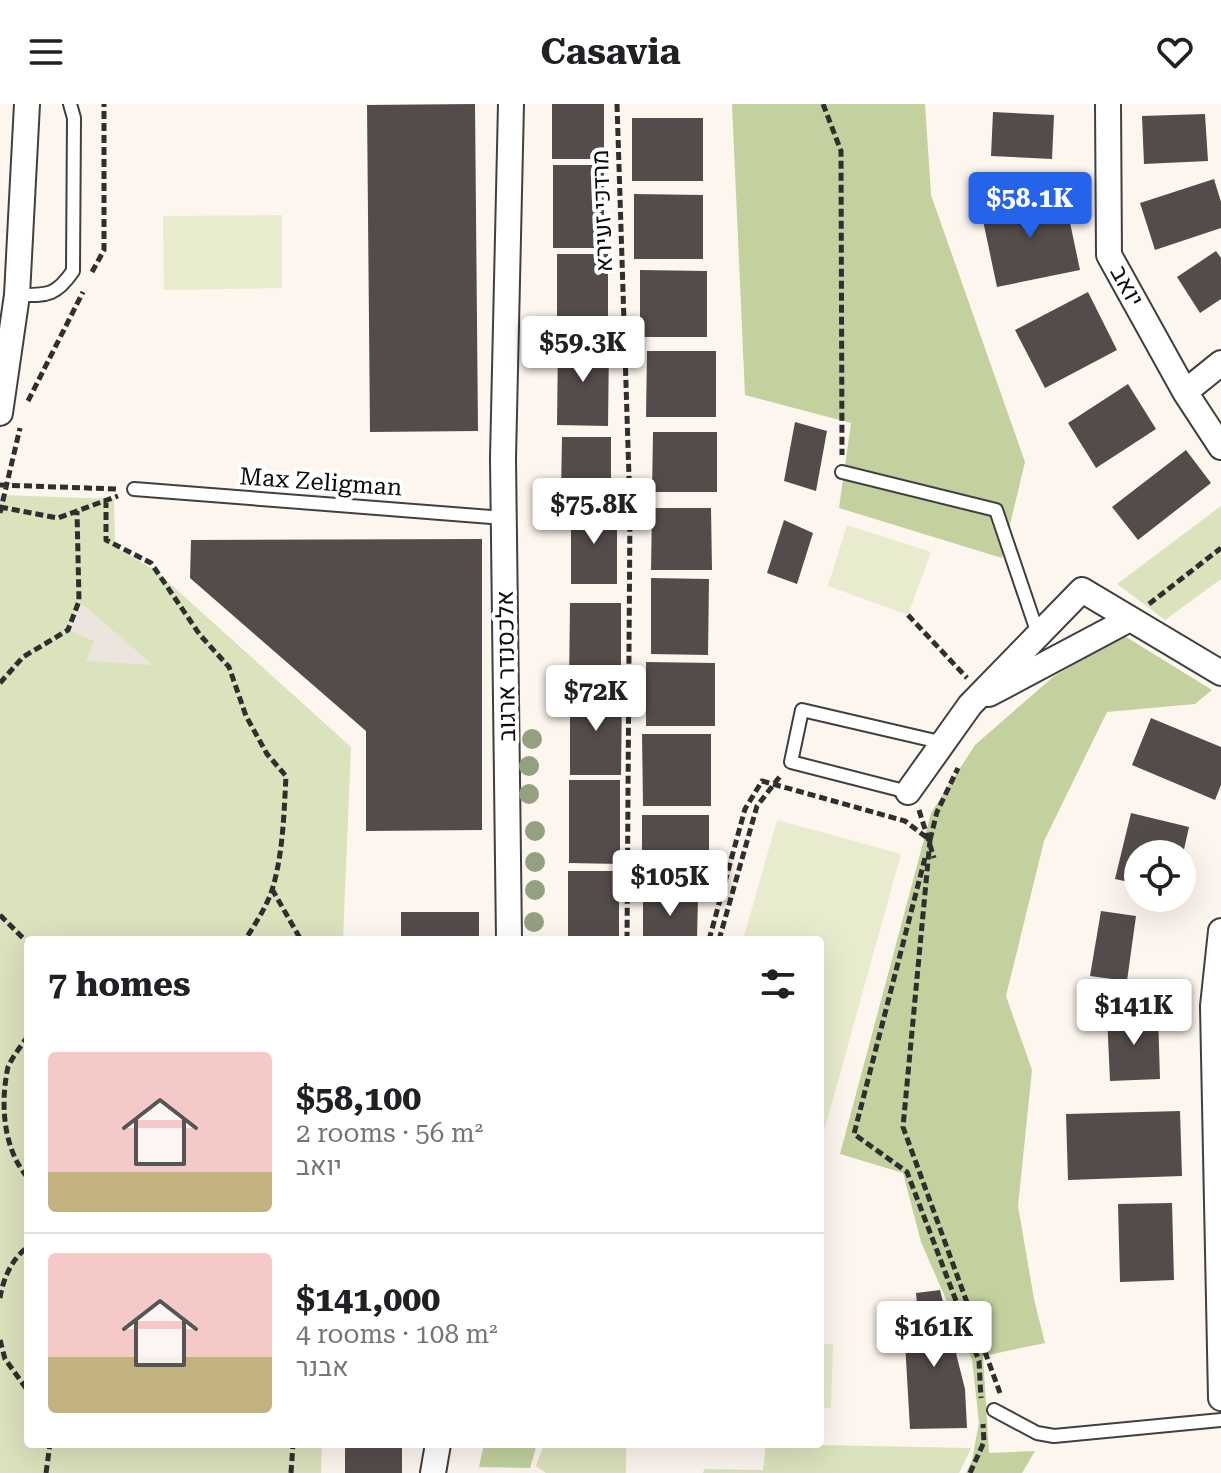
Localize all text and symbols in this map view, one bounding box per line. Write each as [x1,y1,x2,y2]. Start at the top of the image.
icon: menu [24,30,68,74]
icon: heart [1153,30,1197,74]
text: Casavia [540,31,681,73]
street label: מרדכי זעירא [586,149,618,273]
pin: $58.1K [965,172,1095,240]
text: $58.1K [987,183,1073,213]
street label: יואב [1104,261,1150,311]
pin: $59.3K [518,316,648,384]
text: $59.3K [540,327,626,357]
street label: Max Zeligman [239,462,403,502]
pin: $75.8K [529,478,659,546]
text: $75.8K [551,489,637,519]
street label: אלכסנדר ארגוב [491,590,521,742]
pin: $72K [549,665,643,733]
text: $72K [564,676,628,706]
map controls [1124,840,1196,912]
button: locate [1124,840,1196,912]
pin: $105K [614,850,726,918]
text: $105K [631,861,709,891]
icon: filters [756,962,800,1006]
text: 7 homes [48,964,191,1004]
pin: $141K [1078,979,1190,1047]
text: $141K [1095,990,1173,1020]
text: $58,100 [296,1078,421,1118]
icon: home [112,1084,208,1180]
text: 2 rooms · 56 m² [296,1118,483,1148]
text: יואב [296,1151,342,1181]
text: $141,000 [296,1279,440,1319]
icon: home [112,1285,208,1381]
pin: $161K [878,1301,990,1369]
text: $161K [895,1312,973,1342]
text: 4 rooms · 108 m² [296,1319,498,1349]
text: אבנר [296,1352,349,1382]

